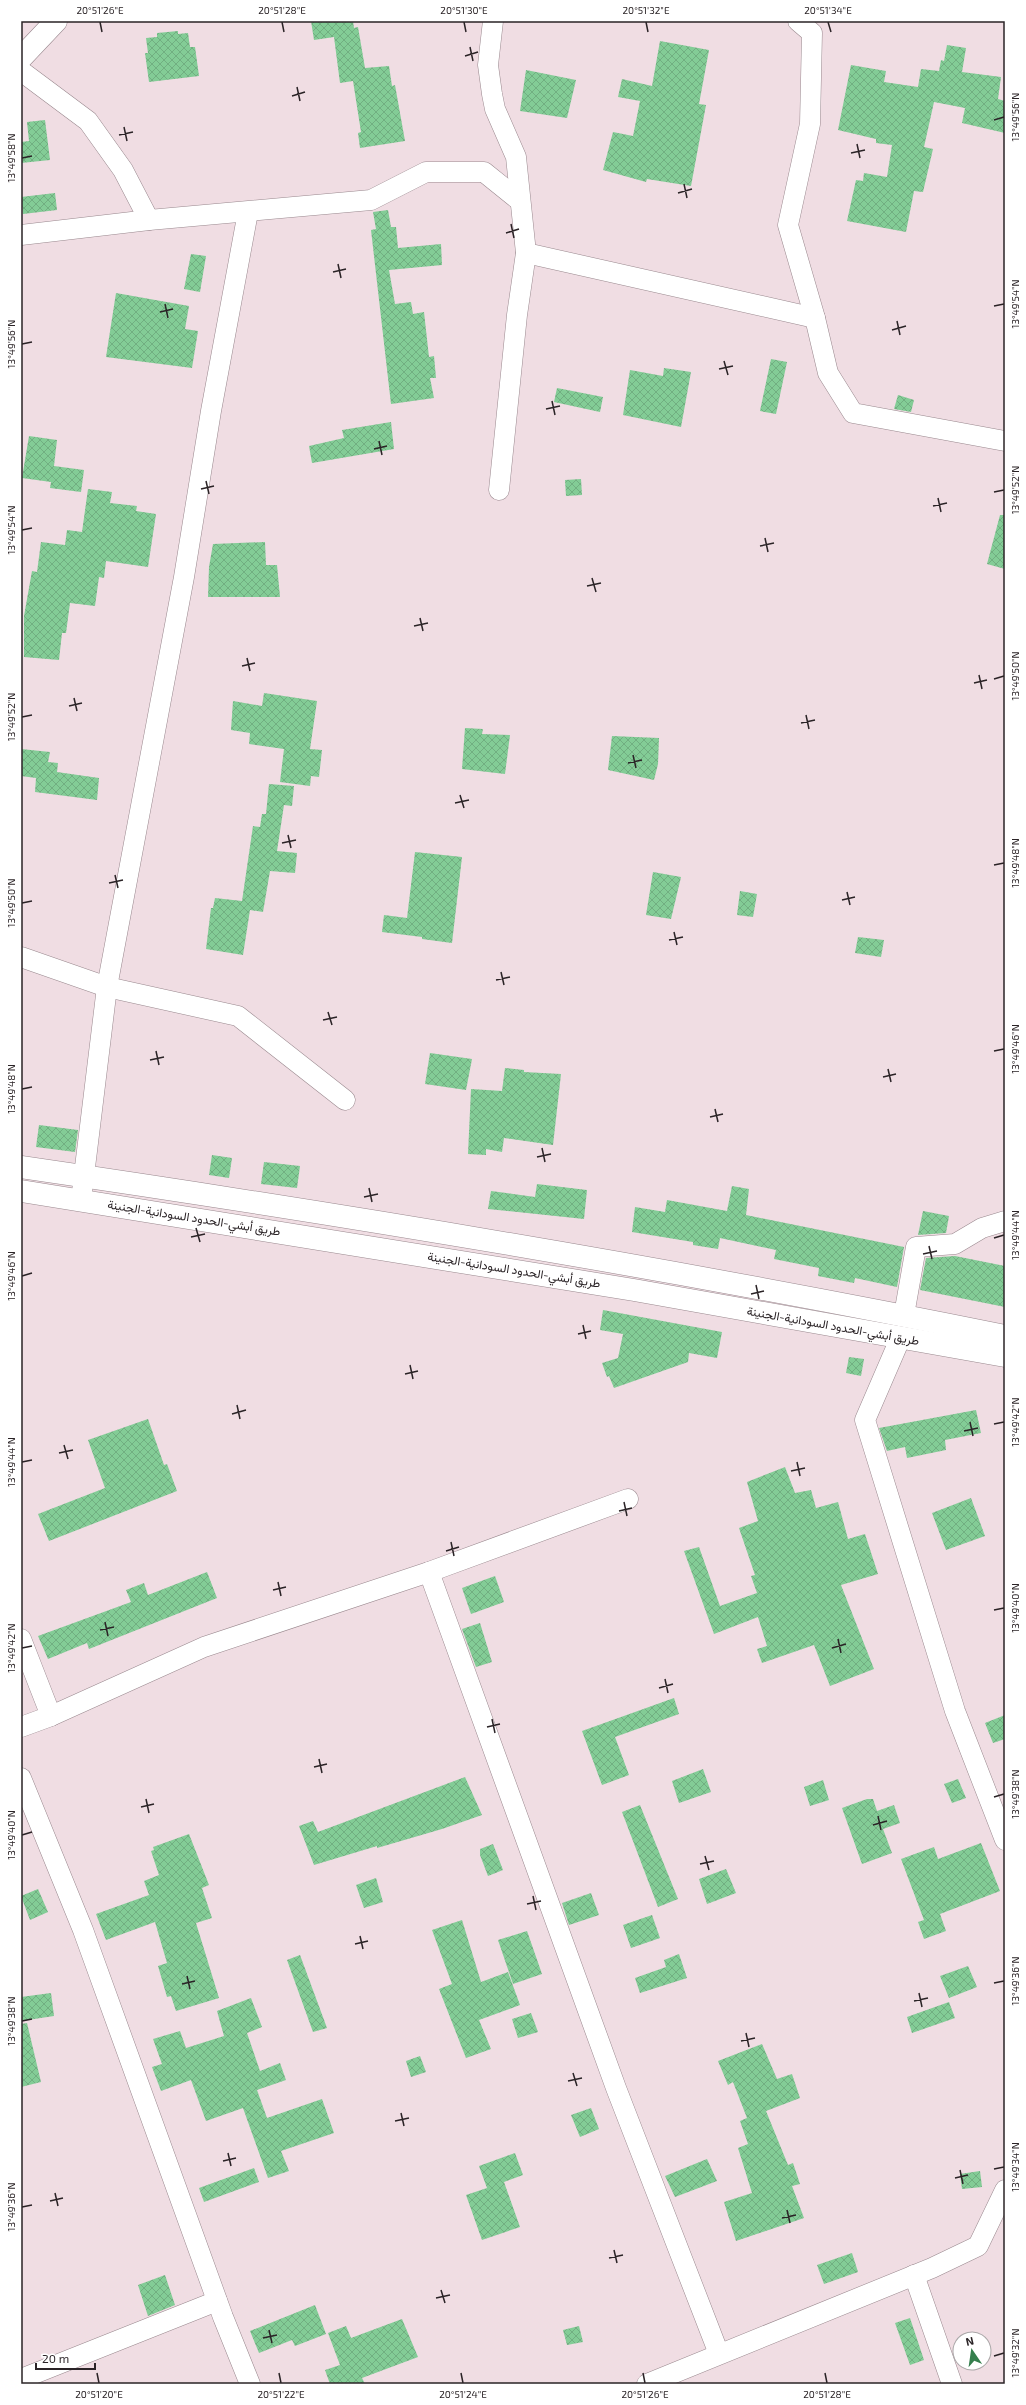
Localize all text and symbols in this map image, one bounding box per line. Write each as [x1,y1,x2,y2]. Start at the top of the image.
text: 20°51'26"E [76,4,124,16]
text: 20°51'28"E [258,4,306,16]
text: 20°51'30"E [440,4,488,16]
text: 20°51'32"E [622,4,670,16]
text: 20°51'34"E [804,4,852,16]
text: 13°49'56"N [1009,93,1021,141]
text: 13°49'58"N [5,133,17,183]
text: 13°49'54"N [1009,279,1021,329]
text: 13°49'56"N [5,320,17,368]
text: 13°49'52"N [1009,466,1021,514]
text: 13°49'54"N [5,505,17,555]
text: 13°49'50"N [1009,651,1021,701]
text: 13°49'52"N [5,693,17,741]
text: 13°49'48"N [1009,838,1021,888]
text: 13°49'50"N [5,878,17,928]
text: 13°49'46"N [1009,1024,1021,1074]
text: 13°49'48"N [5,1064,17,1114]
street label: طريق أبشي-الحدود السودانية-الجنينة [106,1196,282,1242]
text: 13°49'44"N [1009,1210,1021,1260]
street label: طريق أبشي-الحدود السودانية-الجنينة [426,1248,602,1294]
text: 13°49'46"N [5,1251,17,1301]
street label: طريق أبشي-الحدود السودانية-الجنينة [745,1303,921,1351]
text: 13°49'42"N [1009,1397,1021,1447]
text: 13°49'44"N [5,1437,17,1487]
text: 13°49'40"N [1009,1583,1021,1633]
text: 13°49'42"N [5,1623,17,1673]
text: 13°49'38"N [1009,1769,1021,1819]
text: 13°49'40"N [5,1810,17,1860]
text: 13°49'36"N [1009,1957,1021,2006]
text: 13°49'38"N [5,1996,17,2046]
text: 13°49'34"N [1009,2142,1021,2192]
text: 13°49'36"N [5,2183,17,2232]
text: 13°49'32"N [1009,2329,1021,2377]
north arrow [952,2331,992,2371]
text: N [964,2334,975,2348]
scale bar [36,2345,95,2371]
text: 20 m [42,2351,69,2365]
text: 20°51'20"E [75,2388,123,2400]
text: 20°51'22"E [257,2388,305,2400]
text: 20°51'24"E [439,2388,487,2400]
text: 20°51'26"E [621,2388,669,2400]
text: 20°51'28"E [803,2388,851,2400]

